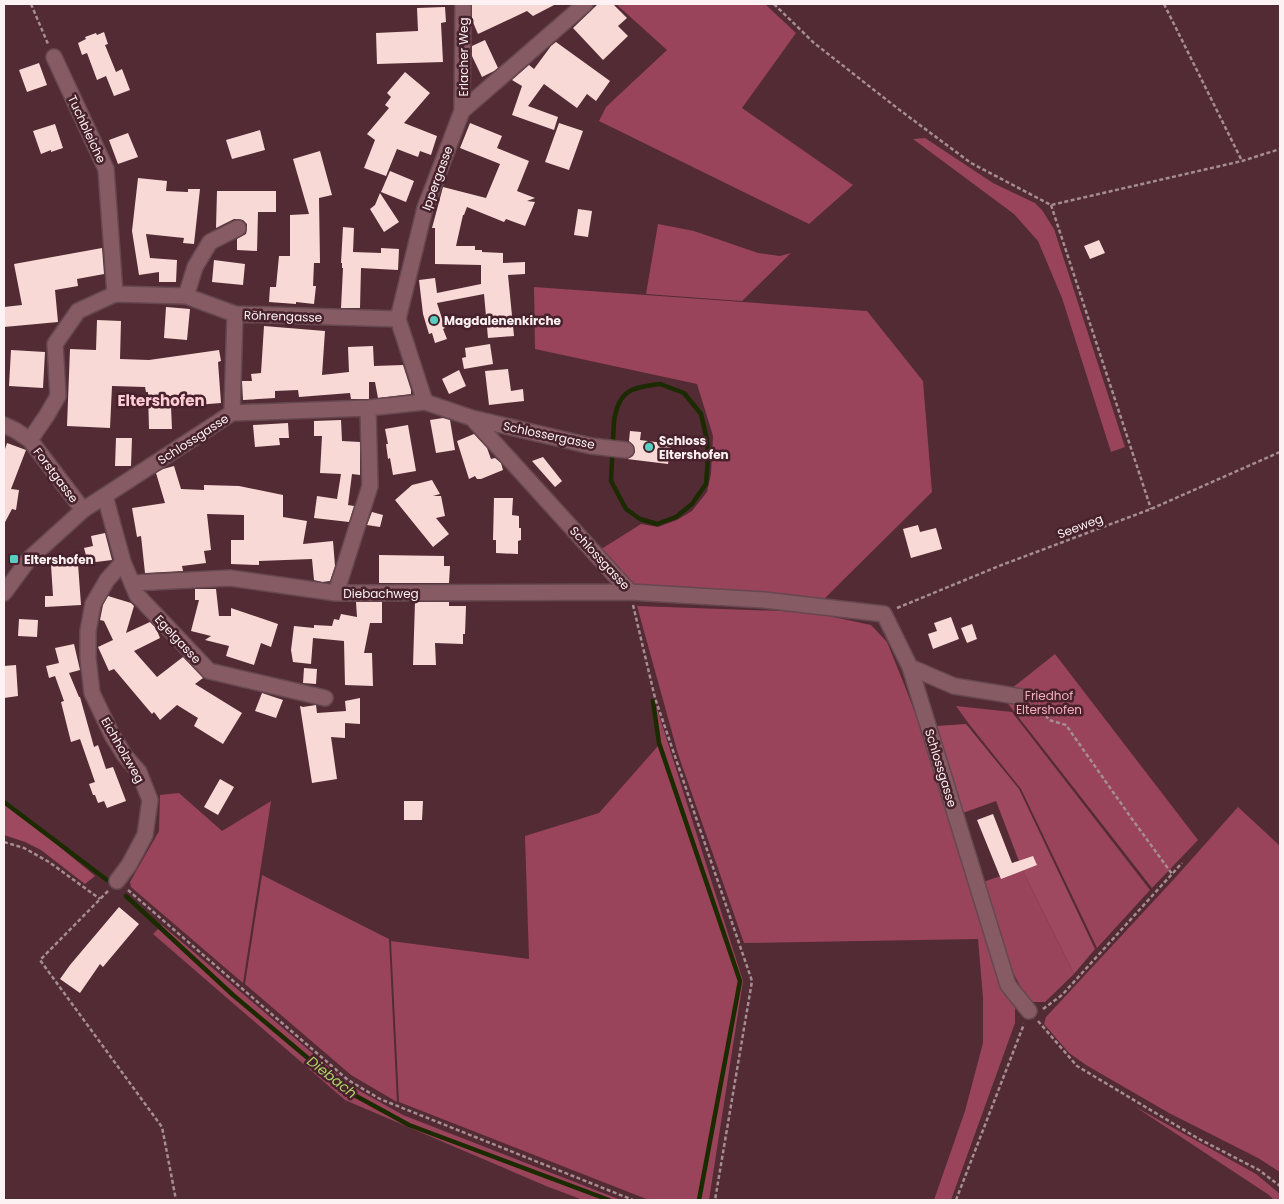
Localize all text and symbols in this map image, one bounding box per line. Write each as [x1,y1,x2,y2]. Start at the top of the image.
street label: Erlacher Weg [455,17,472,97]
street label: Tuchbleiche [64,92,110,166]
street label: Ippergasse [418,143,456,213]
street label: Röhrengasse [244,306,322,326]
place label: Magdalenenkirche [444,312,562,329]
marker: Magdalenenkirche [428,314,440,326]
district label: Eltershofen [117,390,205,411]
street label: Schlossgasse [154,410,232,468]
street label: Schlossergasse [502,417,596,453]
place label: Schloss Eltershofen [659,432,729,463]
marker: Schloss Eltershofen [643,441,655,453]
street label: Forstgasse [30,444,82,506]
street label: Seeweg [1055,510,1105,542]
street label: Schlossgasse [566,522,634,594]
place label: Eltershofen [24,551,94,568]
marker: Eltershofen [8,553,20,565]
street label: Diebachweg [343,585,419,602]
street label: Egelgasse [151,611,205,667]
park label: Friedhof Eltershofen [1016,687,1082,718]
street label: Eichholzweg [97,714,149,786]
street label: Schlossgasse [921,727,961,809]
water label: Diebach [303,1051,361,1103]

